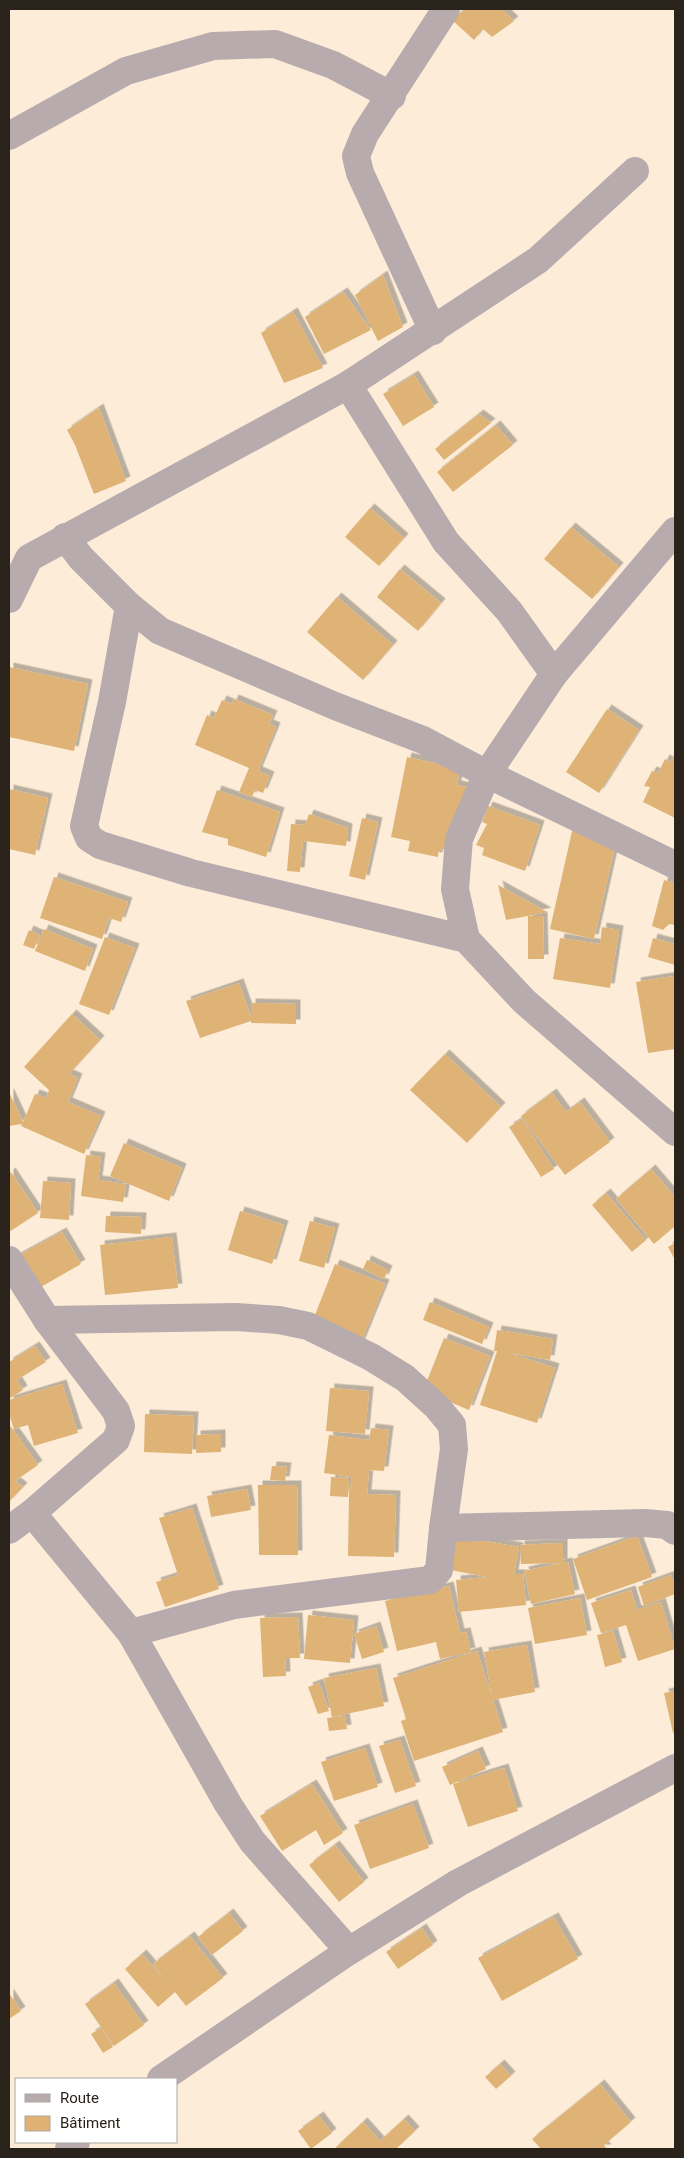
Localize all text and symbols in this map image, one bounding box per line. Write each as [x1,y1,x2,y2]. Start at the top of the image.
legend [15,2078,178,2143]
text: Route [60,2089,99,2107]
text: Bâtiment [60,2114,120,2132]

